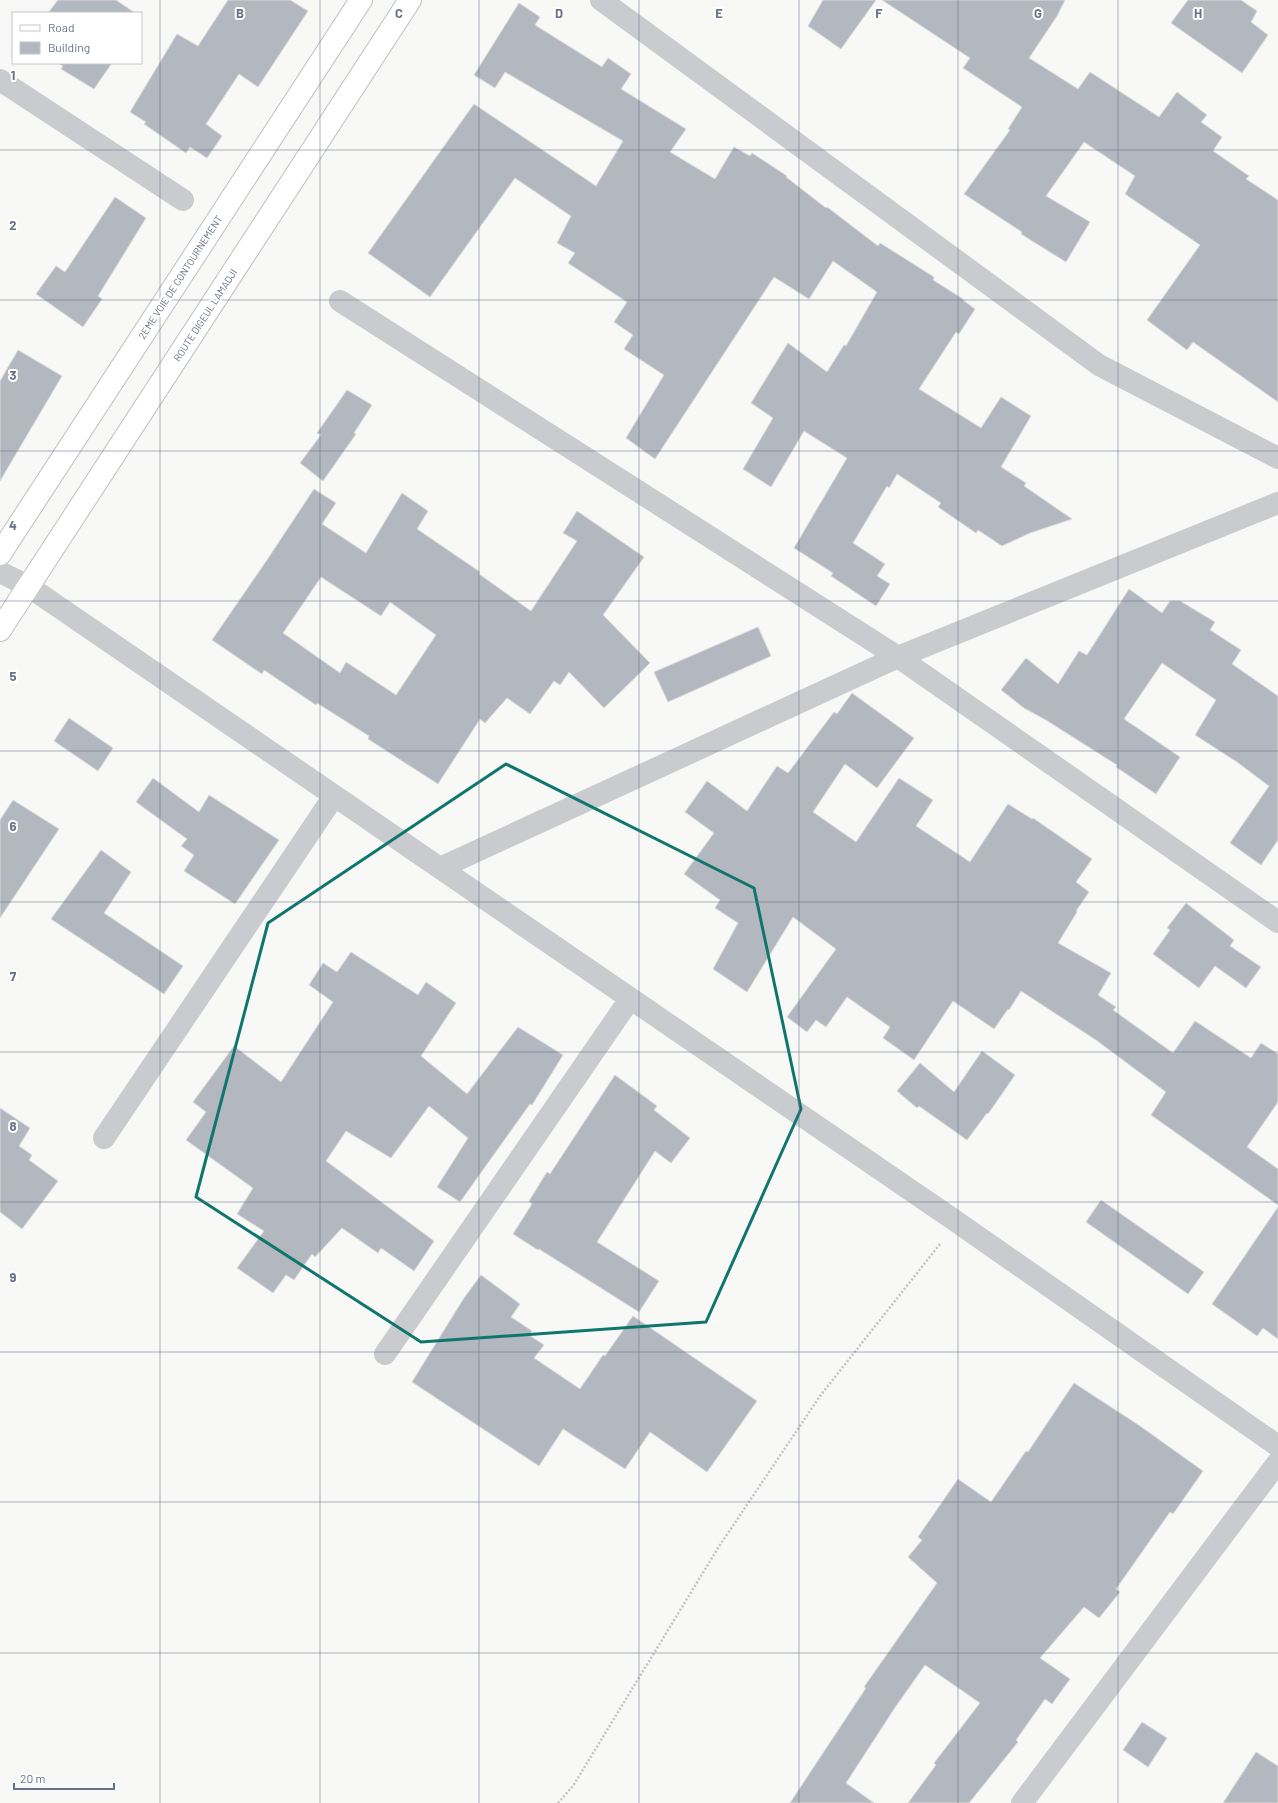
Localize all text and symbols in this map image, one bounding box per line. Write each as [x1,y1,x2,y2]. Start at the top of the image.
text: B [236,5,244,21]
text: C [395,5,403,21]
text: D [555,5,563,21]
text: E [715,5,723,21]
text: F [875,5,883,21]
text: G [1034,5,1042,21]
text: H [1194,5,1202,21]
legend [12,12,142,64]
text: Road [48,20,75,34]
text: Building [48,40,90,54]
text: 1 [11,67,15,83]
street label: 2EME VOIE DE CONTOURNEMENT [136,213,225,341]
text: 2 [9,217,17,233]
street label: ROUTE DIGEUL LAMADJI [171,267,239,363]
text: 3 [9,367,17,383]
text: 4 [9,517,17,533]
text: 5 [9,668,17,684]
text: 6 [10,818,17,834]
text: 7 [10,968,17,984]
text: 8 [9,1118,17,1134]
text: 9 [10,1269,17,1285]
scale bar [14,1765,114,1791]
text: 20 m [20,1771,46,1785]

